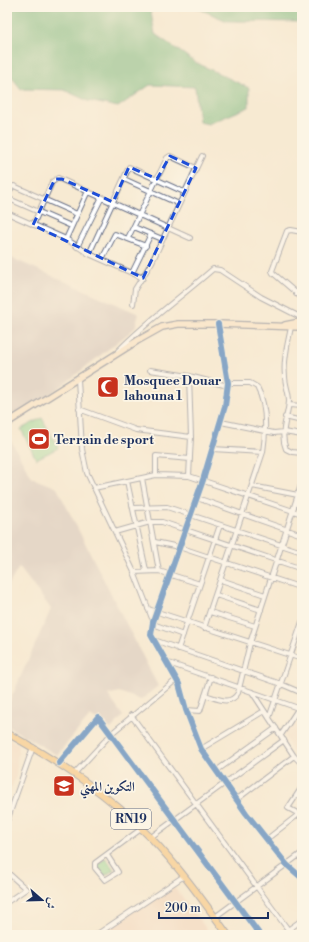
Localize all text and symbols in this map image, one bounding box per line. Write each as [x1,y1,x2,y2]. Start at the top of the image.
place label: Mosquee Douar lahouna 1 [124,373,222,404]
mosque icon: Mosquee Douar lahouna 1 [95,374,121,400]
sports icon: Terrain de sport [26,426,52,452]
place label: Terrain de sport [54,432,154,448]
school or university icon: التكوين المهني [51,773,77,799]
place label: التكوين المهني [80,779,135,799]
road number: RN19 [111,809,151,829]
north arrow [22,880,62,920]
scale bar [159,894,268,920]
text: ش [42,896,59,911]
text: 200 m [165,901,201,916]

